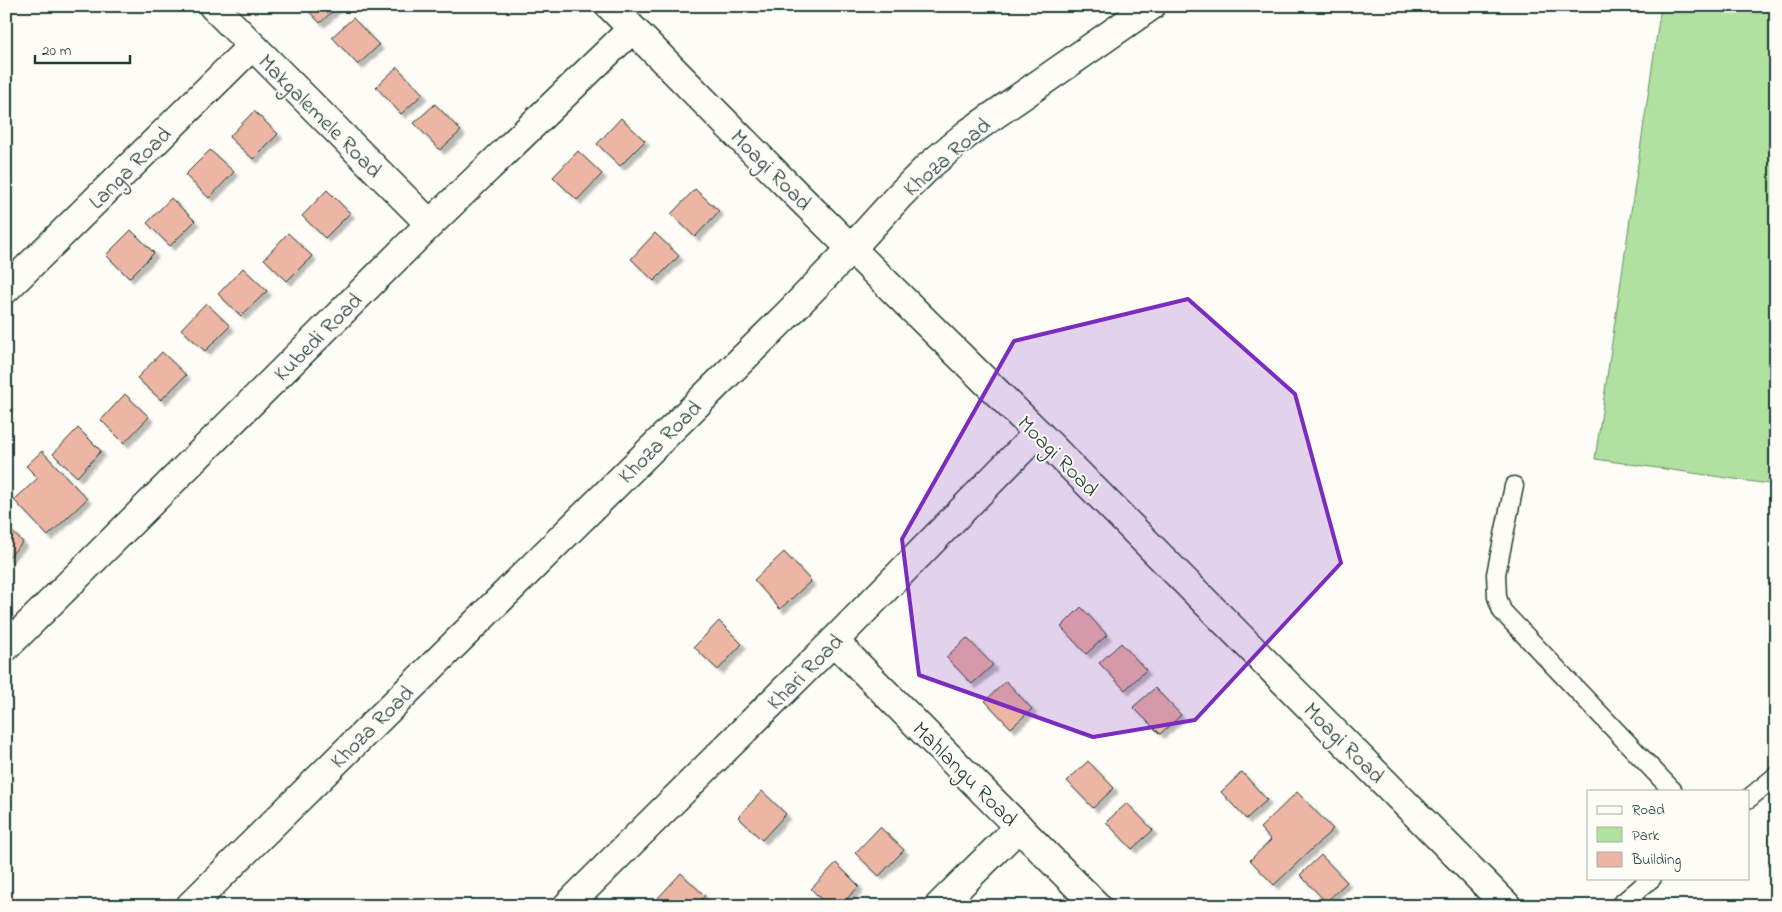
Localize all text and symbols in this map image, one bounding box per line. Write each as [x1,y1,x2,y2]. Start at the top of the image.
scale bar [35,32,130,64]
text: 20 m [42,40,72,62]
street label: Makgalemele Road [249,48,388,187]
street label: Khoza Road [897,111,999,205]
street label: Langa Road [82,120,181,219]
street label: Moagi Road [721,123,818,220]
street label: Kubedi Road [267,286,371,390]
street label: Khoza Road [612,394,710,492]
street label: Moagi Road [1008,409,1105,506]
street label: Khari Road [760,627,852,719]
street label: Khoza Road [324,679,422,777]
street label: Moagi Road [1294,696,1391,793]
street label: Mahlangu Road [903,715,1024,836]
legend [1587,790,1750,880]
text: Road [1632,799,1665,821]
text: Park [1632,825,1660,847]
text: Building [1631,849,1681,872]

